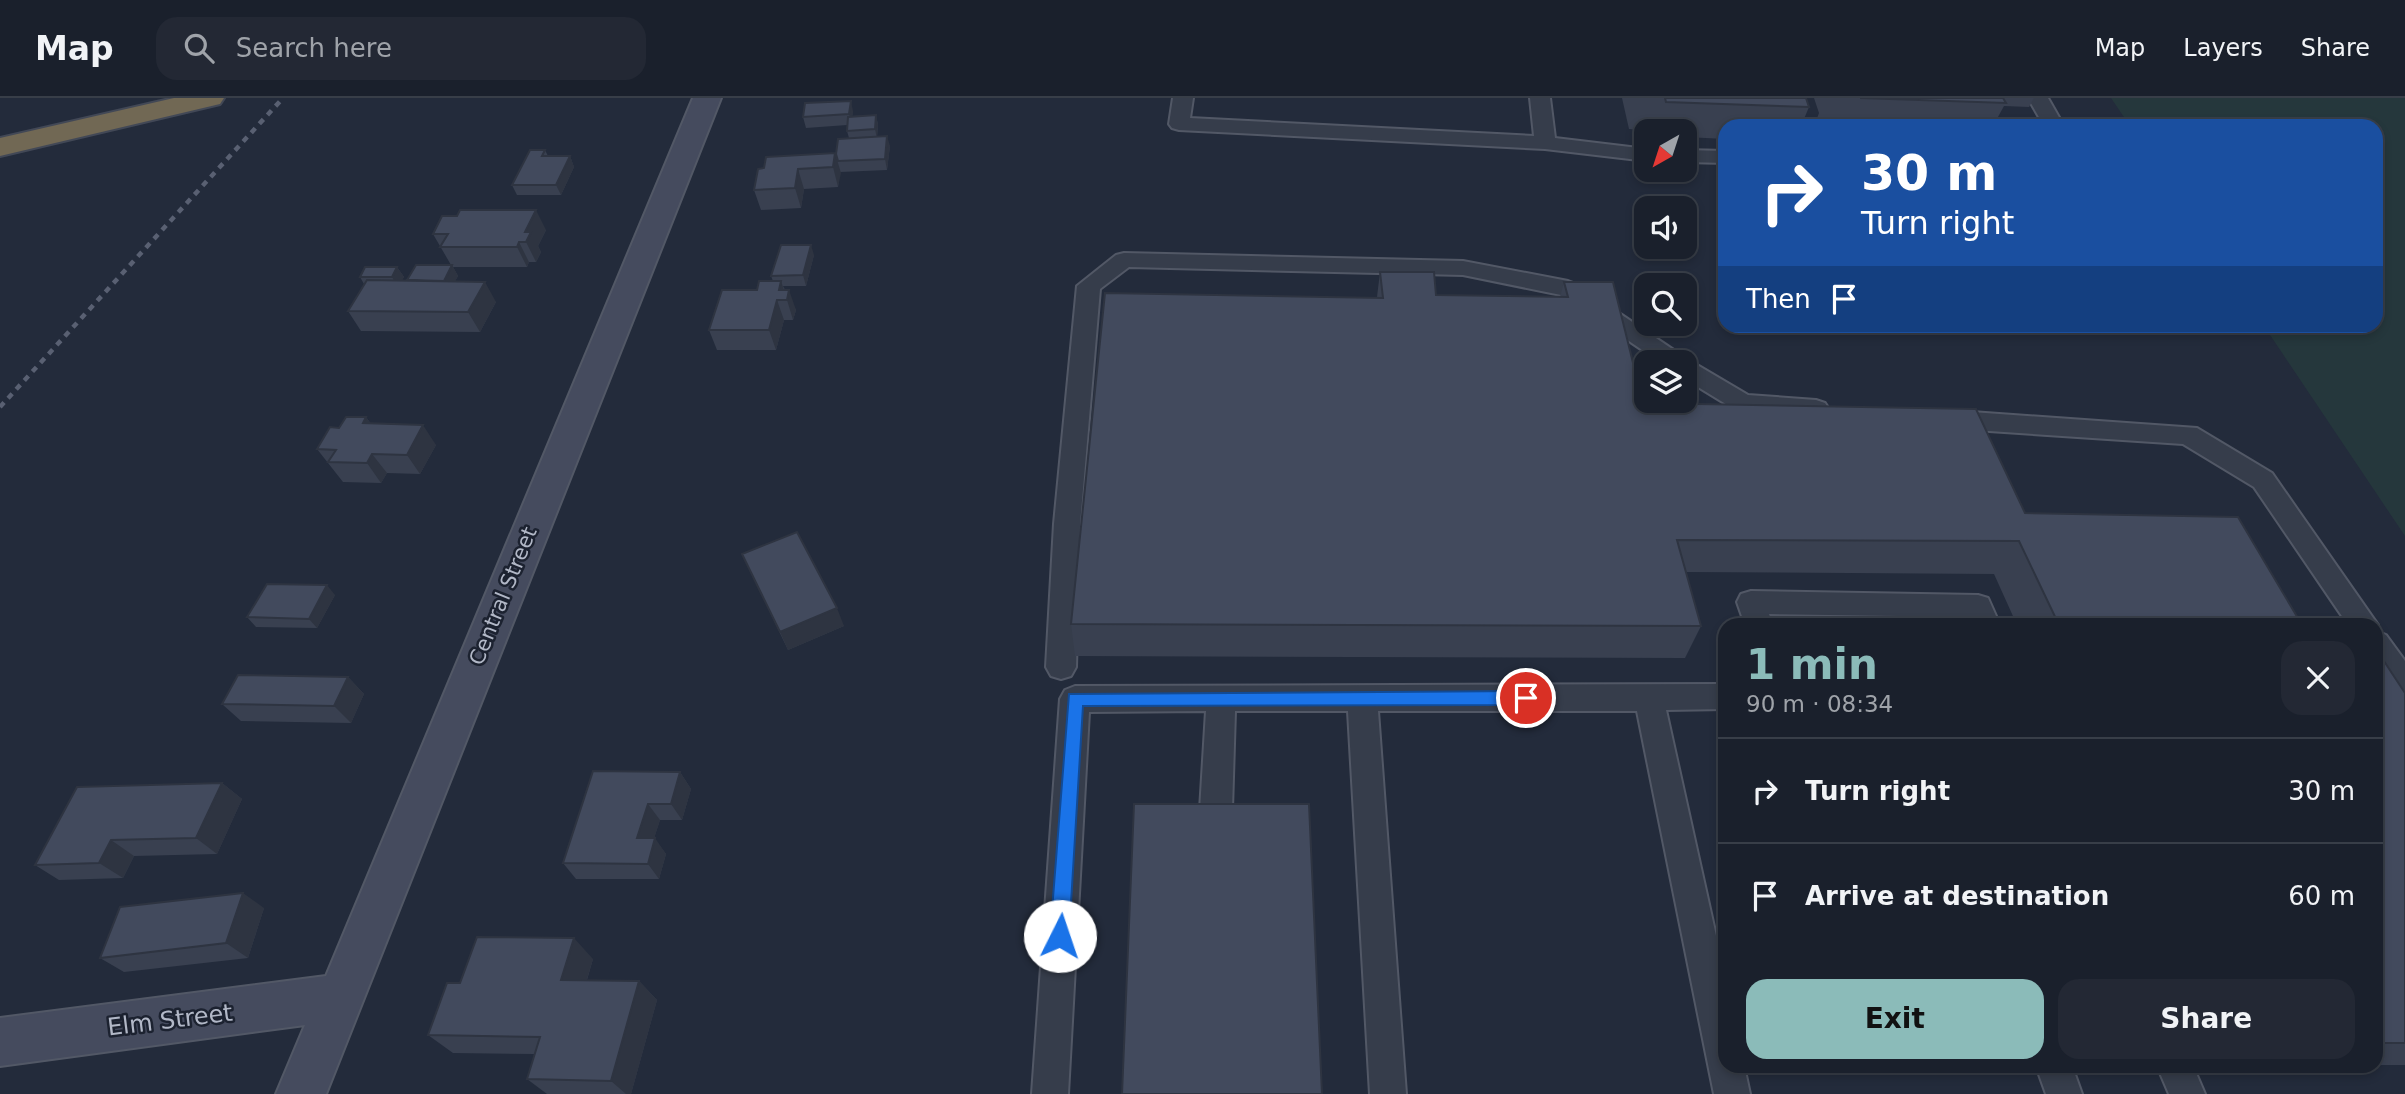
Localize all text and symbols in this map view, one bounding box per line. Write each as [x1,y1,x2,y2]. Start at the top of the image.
search box [156,17,646,80]
text: Map [35,29,114,68]
icon: search [180,29,218,67]
text: Search here [236,33,392,63]
text: Map [2095,34,2145,62]
text: Layers [2183,34,2263,62]
text: Share [2301,34,2370,62]
north arrow [1634,119,1698,182]
map controls [1634,119,1697,413]
text: 30 m [1861,145,1997,202]
icon: right [1746,147,1837,238]
button: sound [1634,196,1697,259]
text: Turn right [1861,204,2014,242]
button: search [1634,273,1697,336]
icon: arrive [1825,280,1863,318]
text: Then [1746,284,1811,314]
button: layers [1634,350,1697,413]
street label: Central Street [464,523,542,669]
text: 1 min [1746,640,1878,689]
button: close [2281,641,2355,715]
pin [1496,668,1556,728]
icon: arrive [1507,679,1545,717]
text: 90 m · 08:34 [1746,691,1893,717]
icon: right [1746,772,1784,810]
text: Turn right [1805,776,1950,806]
text: 30 m [2288,776,2355,806]
icon: arrive [1746,877,1784,915]
text: Arrive at destination [1805,881,2109,911]
text: 60 m [2288,881,2355,911]
position arrow [1023,899,1097,973]
button: Exit [1746,979,2044,1059]
button: Share [2058,979,2355,1059]
street label: Elm Street [106,998,234,1042]

